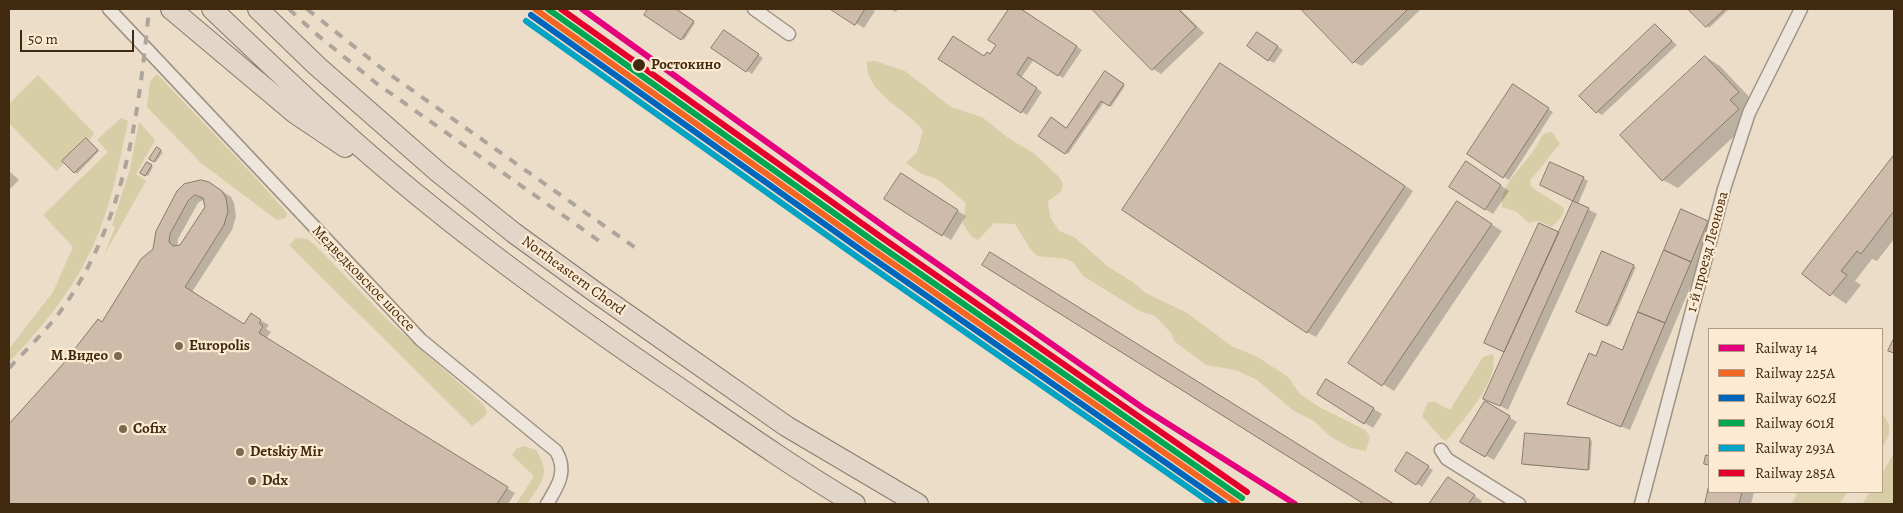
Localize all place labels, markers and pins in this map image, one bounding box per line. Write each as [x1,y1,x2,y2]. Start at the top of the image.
place label: Ростокино [651,56,721,74]
marker: Ростокино [631,57,647,73]
place label: Europolis [189,337,250,355]
marker: Europolis [173,340,185,352]
place label: M.Видео [51,347,108,365]
marker: M.Видео [112,350,124,362]
place label: Cofix [133,420,166,438]
marker: Cofix [117,423,129,435]
place label: Detskiy Mir [250,443,323,461]
marker: Detskiy Mir [234,446,246,458]
place label: Ddx [262,472,288,490]
marker: Ddx [246,475,258,487]

